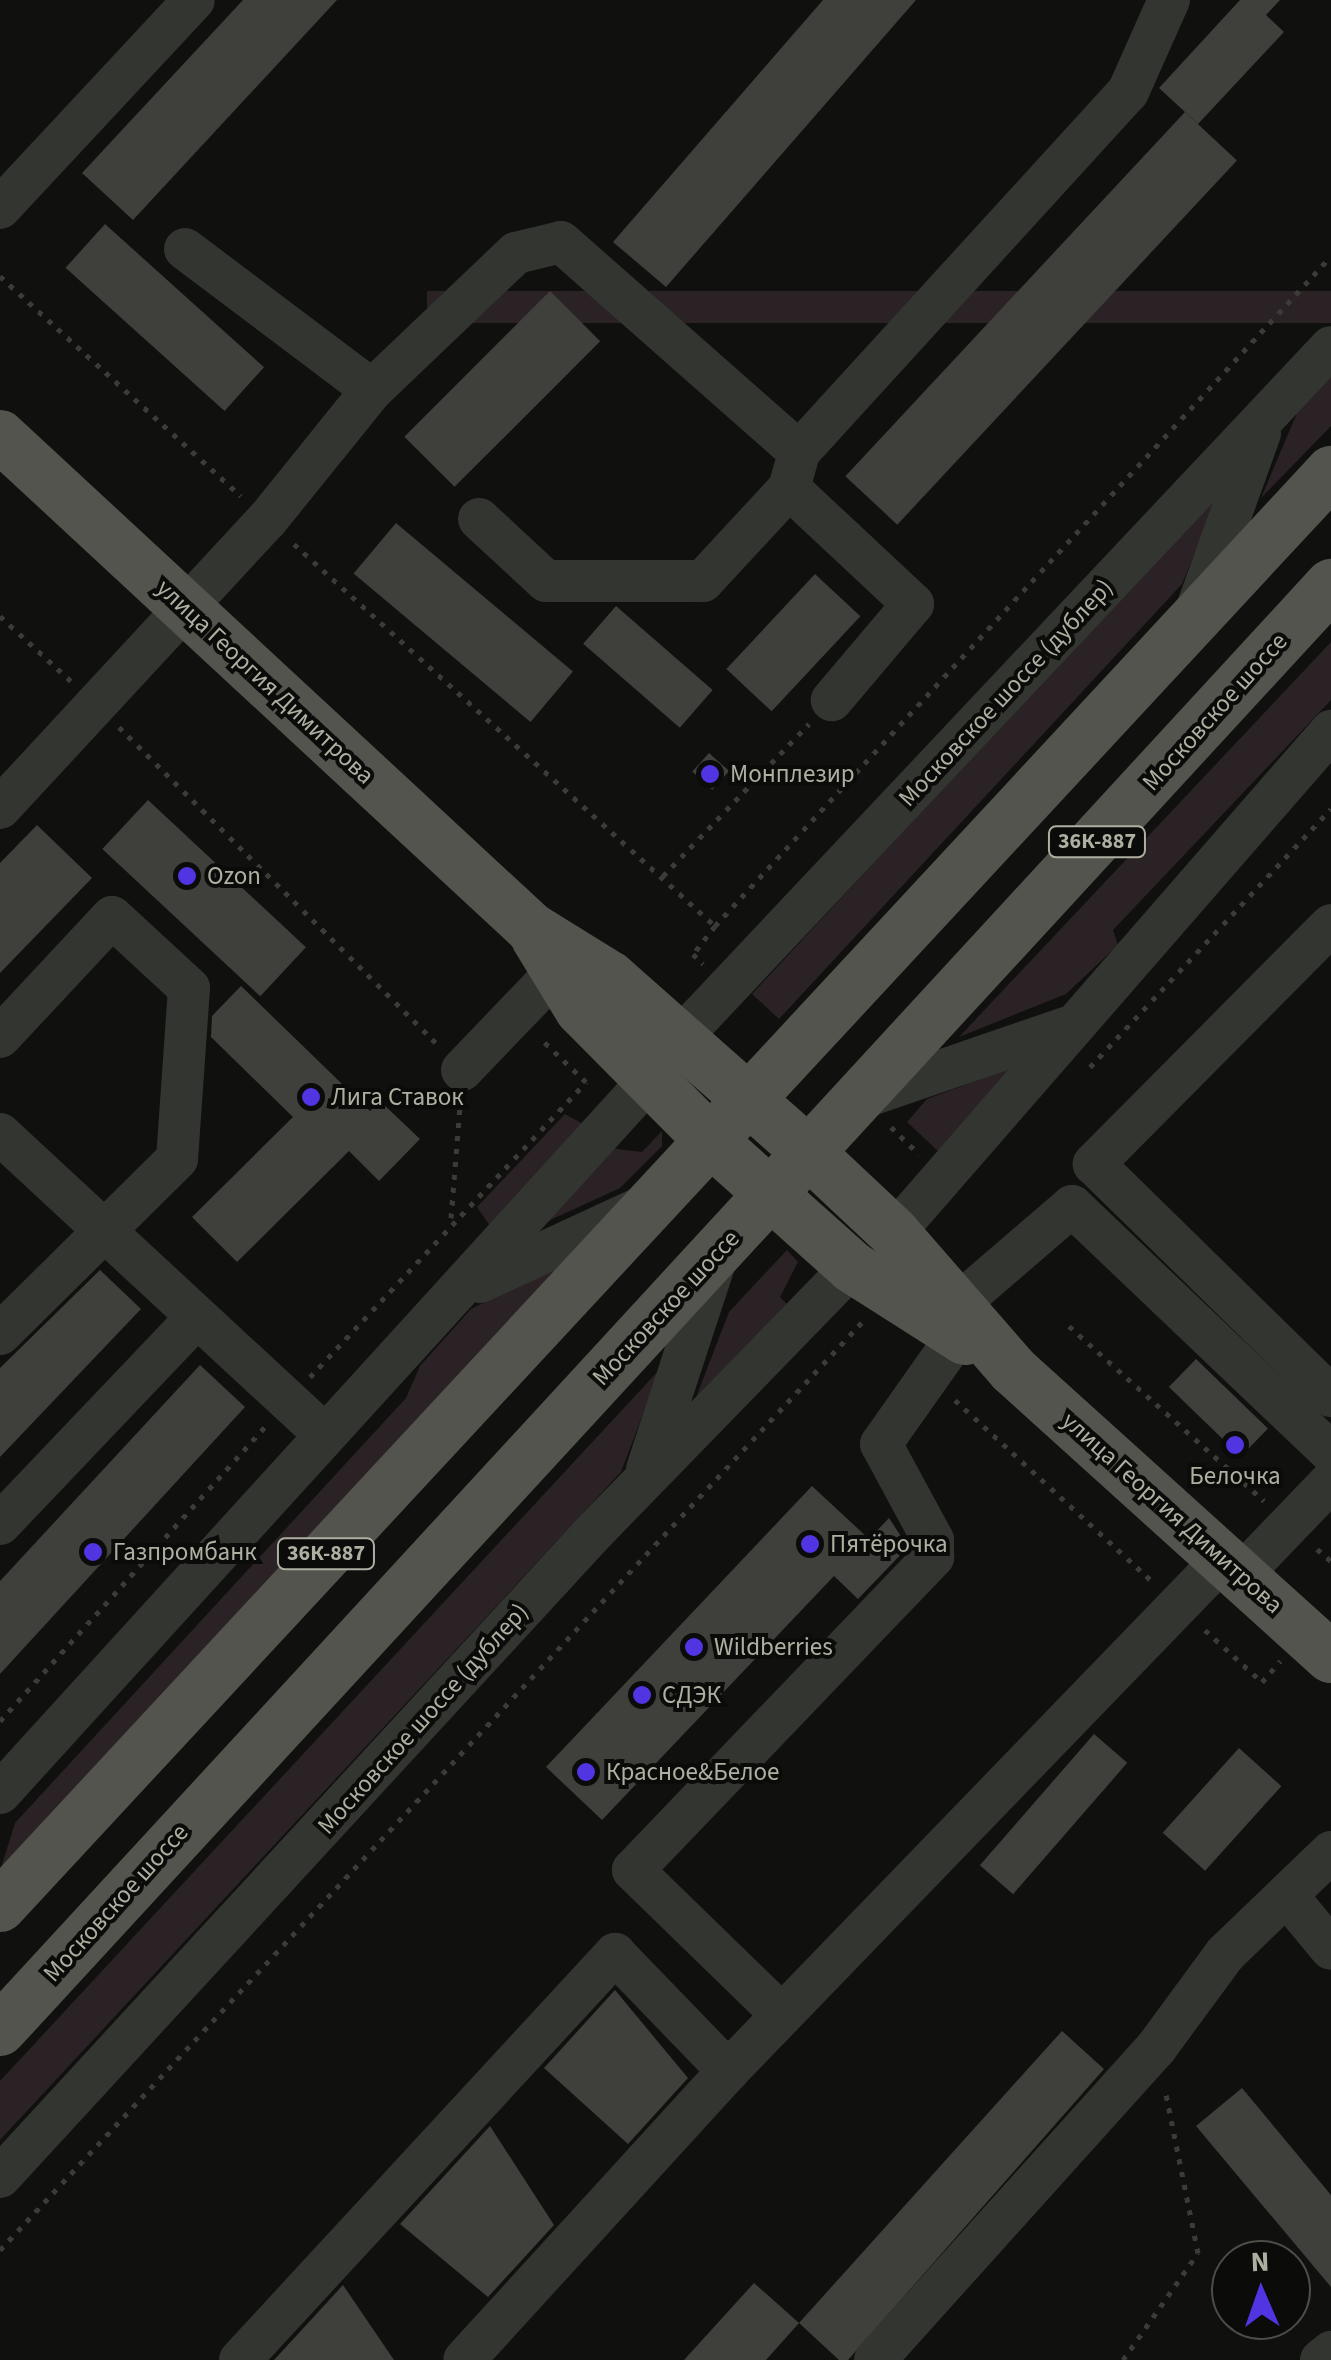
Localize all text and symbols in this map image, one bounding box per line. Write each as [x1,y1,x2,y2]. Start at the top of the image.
street label: улица Георгия Димитрова [150,573,380,791]
street label: Московское шоссе (дублер) [893,573,1119,813]
street label: Московское шоссе [1136,627,1294,797]
place label: Монплезир [730,759,855,789]
marker: Монплезир [699,763,721,785]
road number: 36К-887 [1047,825,1147,859]
place label: Ozon [207,861,261,891]
marker: Ozon [176,865,198,887]
place label: Лига Ставок [331,1082,464,1112]
marker: Лига Ставок [300,1086,322,1108]
street label: Московское шоссе [586,1224,746,1392]
street label: улица Георгия Димитрова [1055,1406,1289,1620]
marker: Белочка [1224,1434,1246,1456]
place label: Белочка [1189,1461,1281,1491]
place label: Пятёрочка [830,1529,948,1559]
marker: Пятёрочка [799,1533,821,1555]
place label: Газпромбанк [113,1537,257,1567]
road number: 36К-887 [276,1537,376,1571]
marker: Газпромбанк [82,1541,104,1563]
street label: Московское шоссе (дублер) [311,1597,535,1841]
place label: Wildberries [714,1632,833,1662]
marker: Wildberries [683,1636,705,1658]
place label: СДЭК [662,1680,721,1710]
marker: СДЭК [631,1684,653,1706]
place label: Красное&Белое [606,1757,779,1787]
marker: Красное&Белое [575,1761,597,1783]
street label: Московское шоссе [37,1818,195,1988]
north arrow [1211,2240,1311,2340]
text: N [1250,2242,1270,2282]

